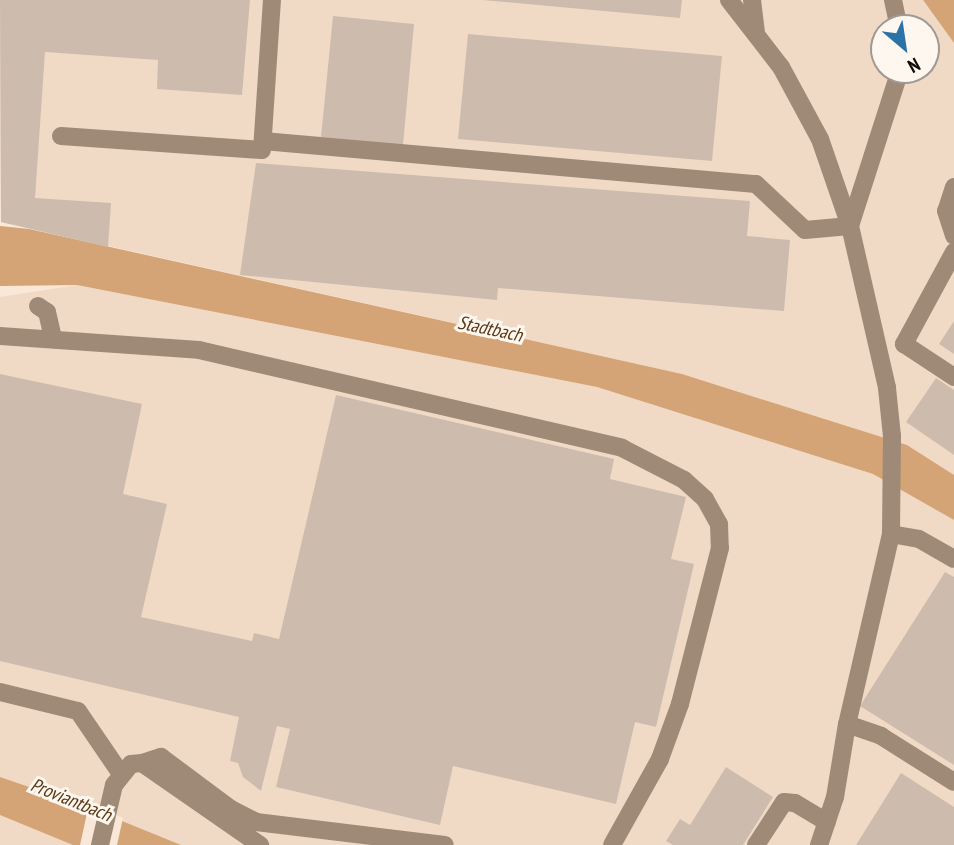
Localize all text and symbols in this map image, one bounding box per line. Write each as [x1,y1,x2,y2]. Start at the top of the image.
north arrow [870,14,940,84]
text: N [904,53,925,79]
water label: Stadtbach [456,311,524,347]
water label: Proviantbach [27,774,115,826]

